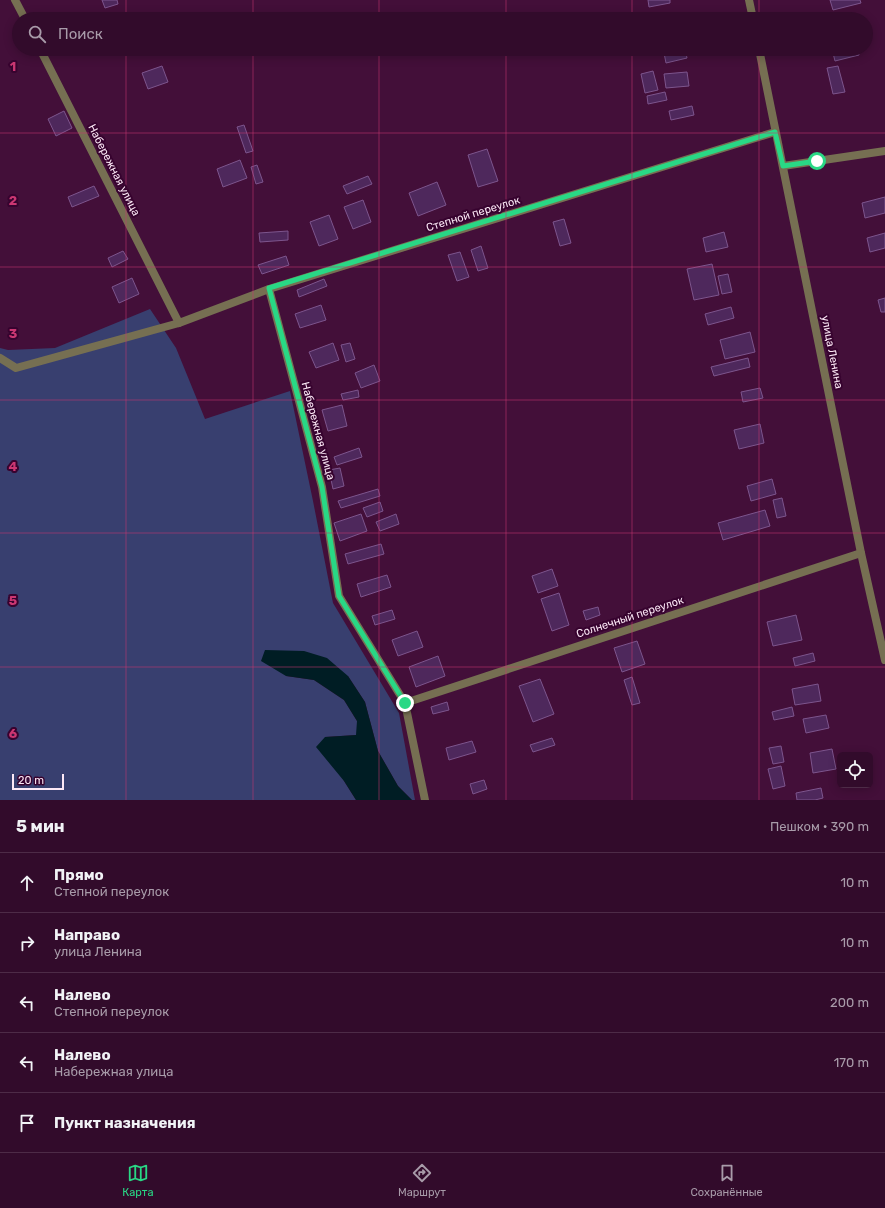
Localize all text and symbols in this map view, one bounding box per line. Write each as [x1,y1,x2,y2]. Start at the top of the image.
search box [12,12,873,56]
icon: search [26,23,48,45]
text: Поиск [58,25,103,43]
text: 1 [10,59,16,74]
street label: Набережная улица [85,122,143,218]
route start [808,152,826,170]
text: 2 [9,193,17,208]
street label: Степной переулок [424,194,522,234]
street label: улица Ленина [819,314,845,390]
text: 3 [9,326,18,341]
street label: Набережная улица [299,380,337,482]
text: 4 [9,459,18,474]
text: 5 [9,593,17,608]
street label: Солнечный переулок [575,593,685,641]
route end [396,694,414,712]
text: 6 [9,726,18,741]
map controls [837,752,873,788]
button: locate [837,752,873,788]
scale bar [12,772,64,791]
text: 20 m [18,774,44,787]
text: 5 мин [16,816,65,836]
text: Пешком · 390 m [770,819,869,834]
text: Прямо [54,866,104,884]
icon: ahead [16,872,38,894]
text: 10 m [840,875,869,890]
text: Степной переулок [54,884,169,899]
text: Направо [54,926,120,944]
icon: right [16,932,38,954]
text: 10 m [840,935,869,950]
text: улица Ленина [54,944,142,959]
text: Налево [54,986,111,1004]
icon: left [16,992,38,1014]
text: 200 m [830,995,869,1010]
text: Степной переулок [54,1004,169,1019]
text: Налево [54,1046,111,1064]
icon: left [16,1052,38,1074]
text: 170 m [834,1055,869,1070]
text: Набережная улица [54,1064,173,1079]
icon: arrive [16,1112,38,1134]
text: Пункт назначения [54,1114,196,1132]
tab: Карта [122,1162,154,1199]
tab: Маршрут [398,1162,446,1199]
tab: Сохранённые [690,1162,763,1199]

